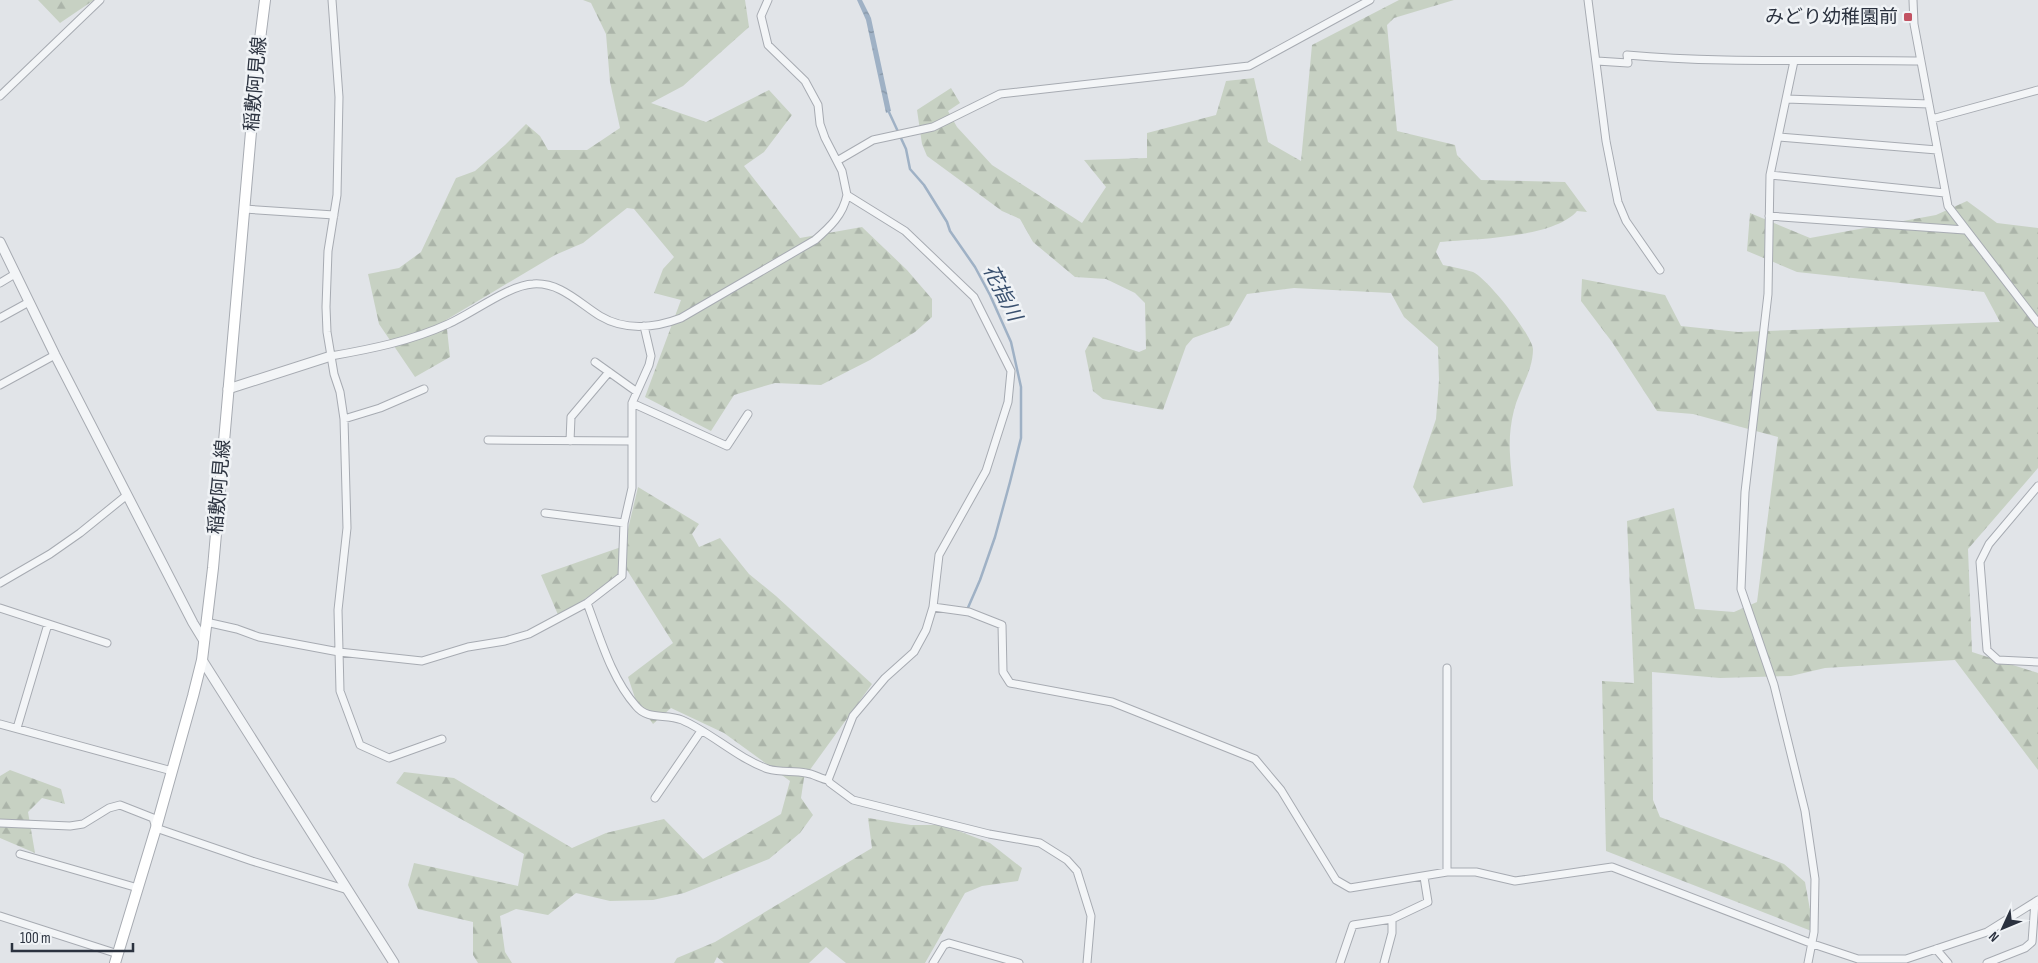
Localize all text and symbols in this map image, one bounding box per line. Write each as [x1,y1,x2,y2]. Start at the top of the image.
place label: みどり幼稚園前 [1765,6,1898,29]
marker: みどり幼稚園前 [1902,11,1914,23]
street label: 稲敷阿見線 [240,36,272,132]
water label: 花指川 [978,261,1027,327]
street label: 稲敷阿見線 [204,439,236,535]
north arrow [1978,903,2028,953]
scale bar [12,920,134,952]
text: N [1985,928,2003,945]
text: 100 m [20,929,51,948]

